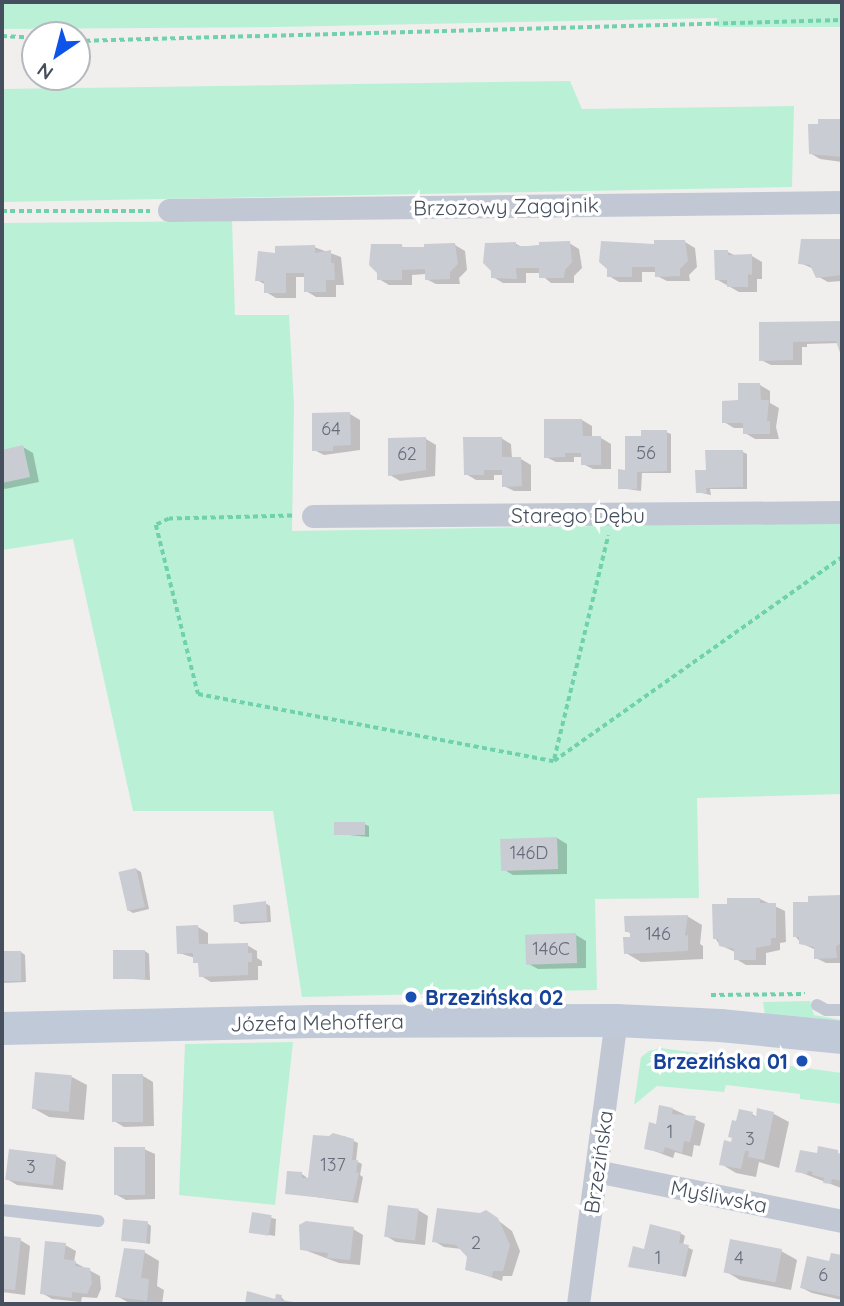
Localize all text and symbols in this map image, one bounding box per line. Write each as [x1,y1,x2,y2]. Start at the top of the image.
north arrow [21,21,91,91]
text: N [32,58,58,85]
street label: Brzozowy Zagajnik [413,192,599,220]
house number: 64 [321,418,341,440]
house number: 56 [636,442,656,464]
house number: 62 [397,443,417,465]
street label: Starego Dębu [511,502,645,528]
house number: 146D [510,842,548,864]
house number: 146 [645,923,671,945]
house number: 146C [532,938,570,960]
place label: Brzezińska 02 [425,984,564,1010]
marker: Brzezińska 02 [403,989,419,1005]
street label: Józefa Mehoffera [230,1008,404,1036]
place label: Brzezińska 01 [653,1048,788,1074]
marker: Brzezińska 01 [794,1053,810,1069]
street label: Brzezińska [578,1109,618,1215]
house number: 1 [667,1121,673,1143]
house number: 3 [745,1128,755,1150]
house number: 137 [320,1154,346,1176]
house number: 3 [26,1156,36,1178]
street label: Myśliwska [669,1174,769,1218]
house number: 2 [471,1232,481,1254]
house number: 1 [655,1247,661,1269]
house number: 4 [734,1247,744,1269]
house number: 6 [818,1264,828,1286]

